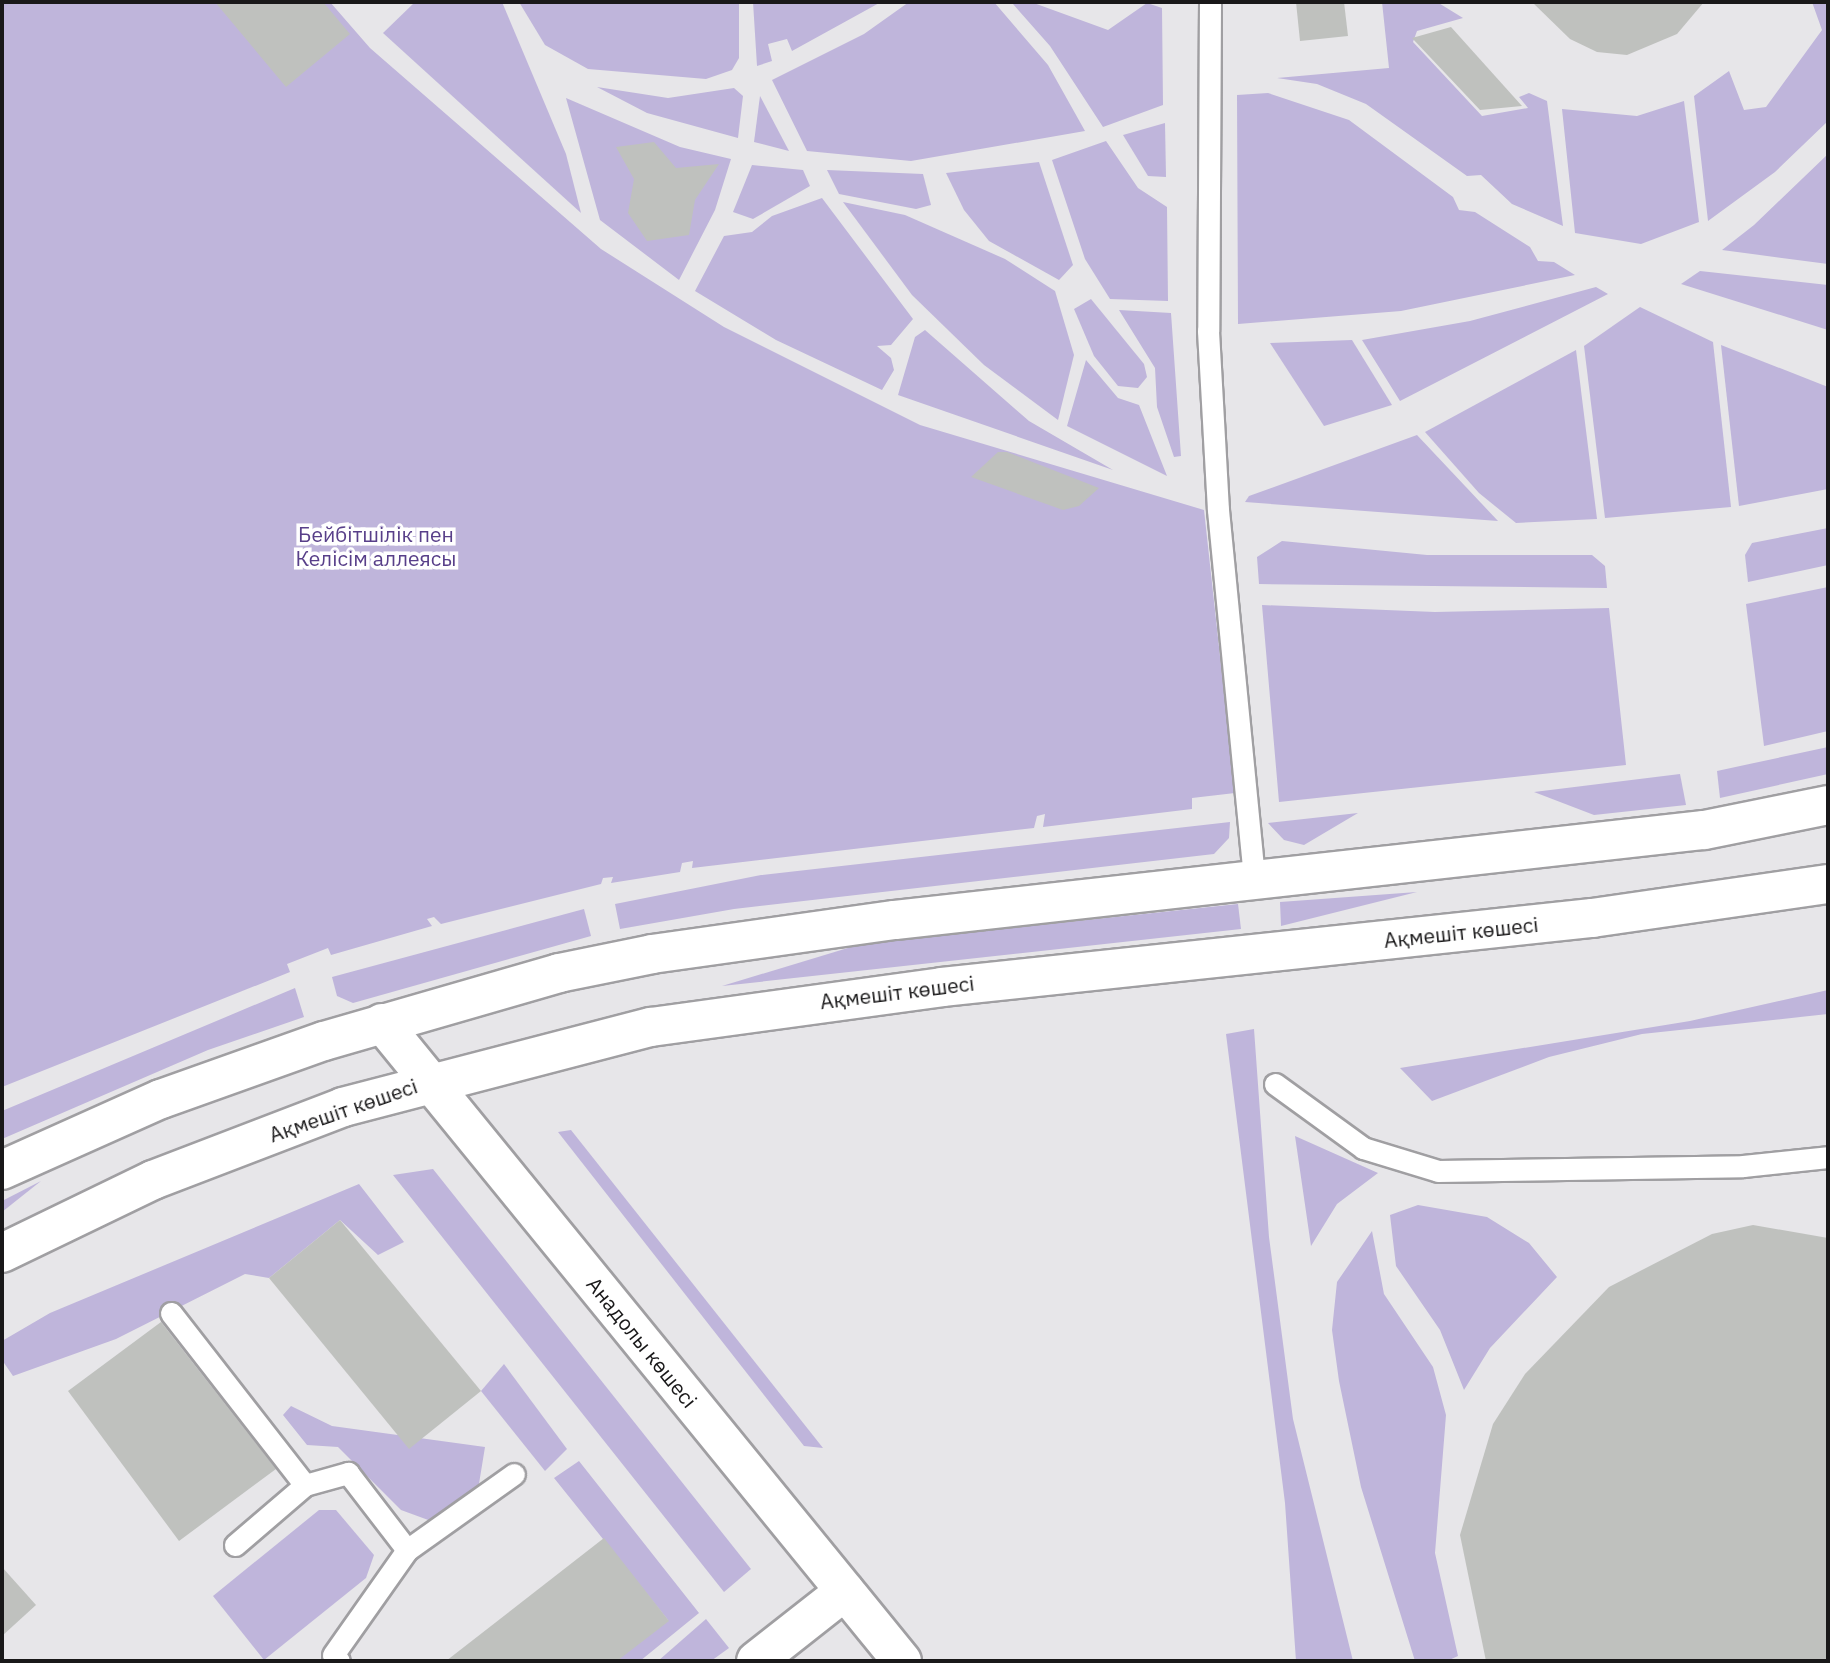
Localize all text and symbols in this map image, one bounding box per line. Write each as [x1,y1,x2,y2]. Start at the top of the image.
park label: Бейбітшілік пен Келісім аллеясы [295,521,457,571]
street label: Ақмешіт көшесі [1382,911,1540,953]
street label: Ақмешіт көшесі [818,970,976,1014]
street label: Ақмешіт көшесі [266,1073,420,1147]
street label: Анадолы көшесі [582,1272,702,1412]

